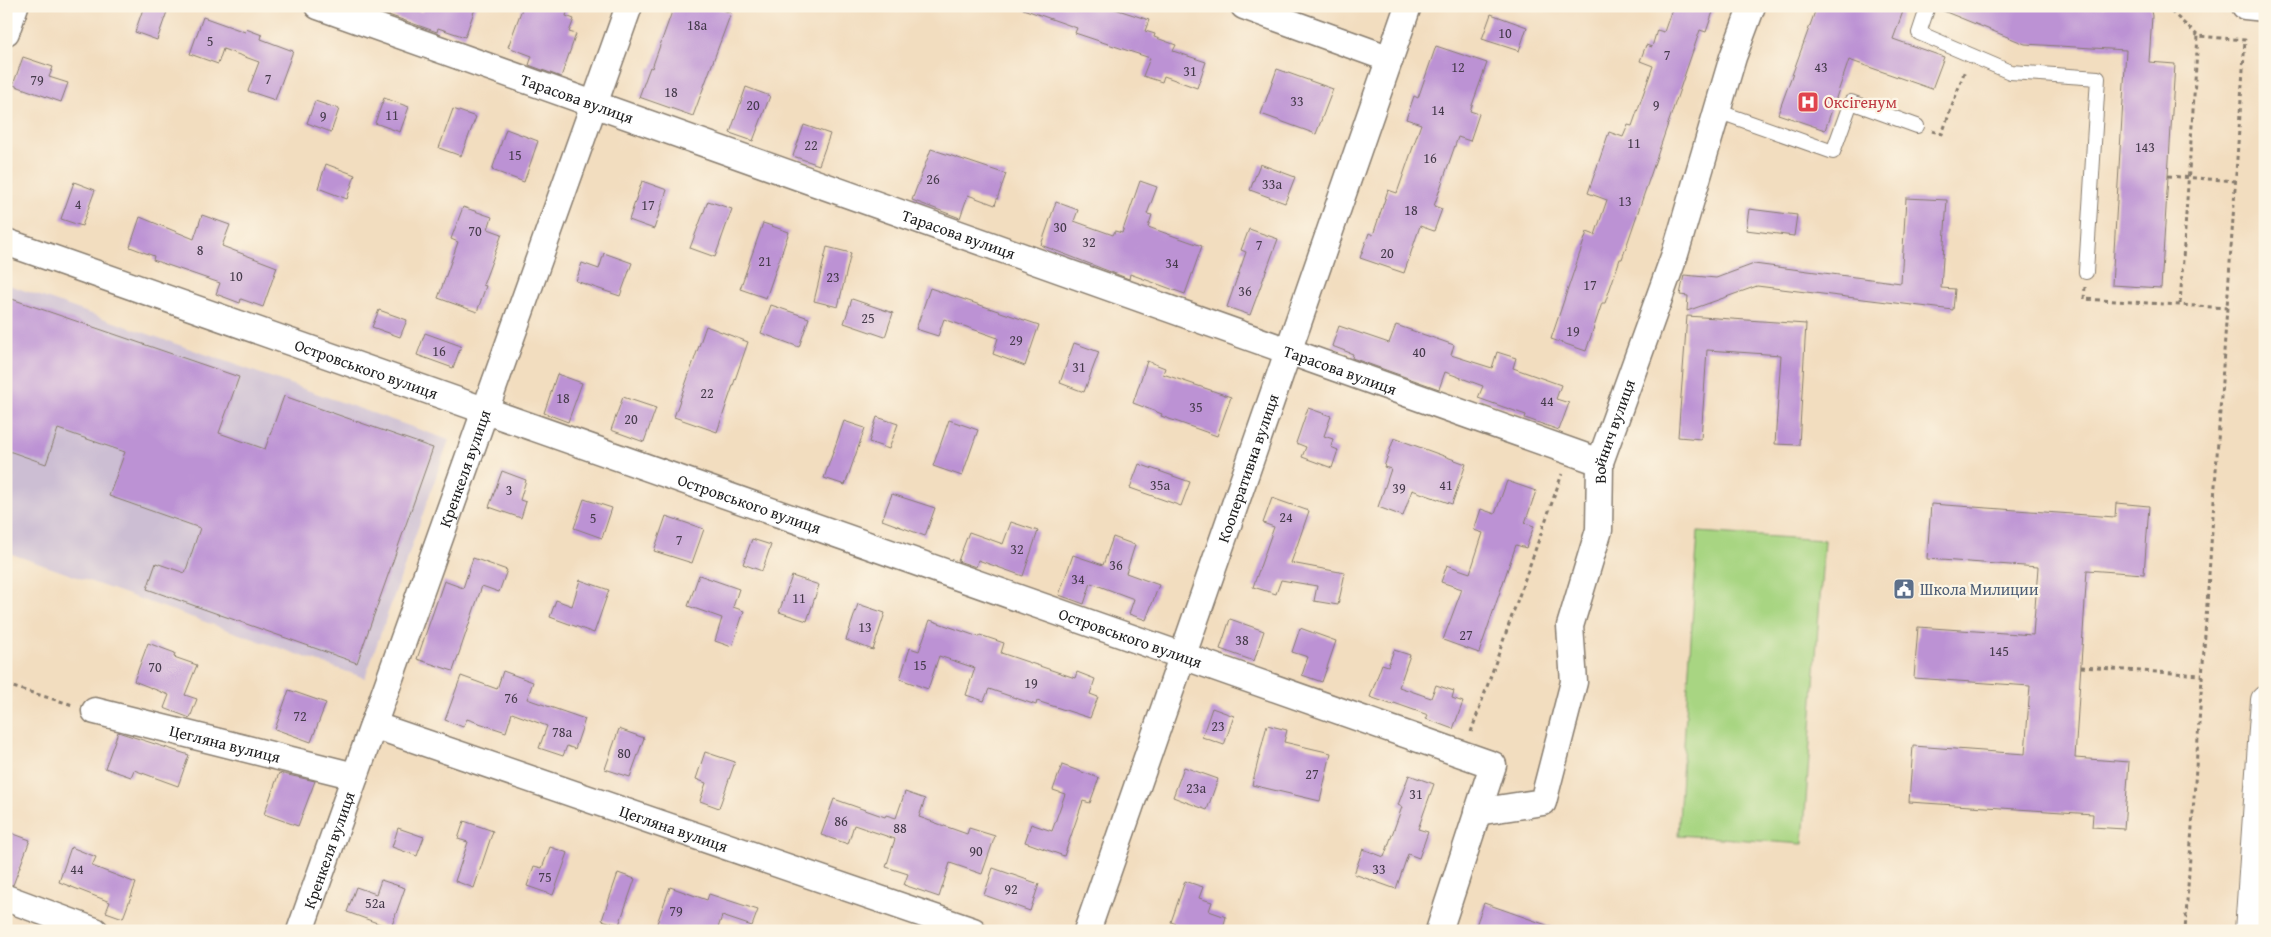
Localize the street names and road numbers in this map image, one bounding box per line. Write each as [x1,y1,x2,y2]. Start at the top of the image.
street label: Тарасова вулиця [517,67,637,129]
street label: Тарасова вулиця [899,203,1019,265]
street label: Островського вулиця [291,332,441,405]
street label: Тарасова вулиця [1280,338,1400,401]
street label: Войнич вулиця [1587,376,1641,484]
street label: Кооперативна вулиця [1211,390,1285,546]
street label: Кренкеля вулиця [433,406,496,530]
street label: Островського вулиця [674,467,824,540]
street label: Островського вулиця [1056,601,1205,674]
street label: Цегляна вулиця [167,718,283,769]
street label: Кренкеля вулиця [297,788,361,912]
street label: Цегляна вулиця [616,798,731,858]

